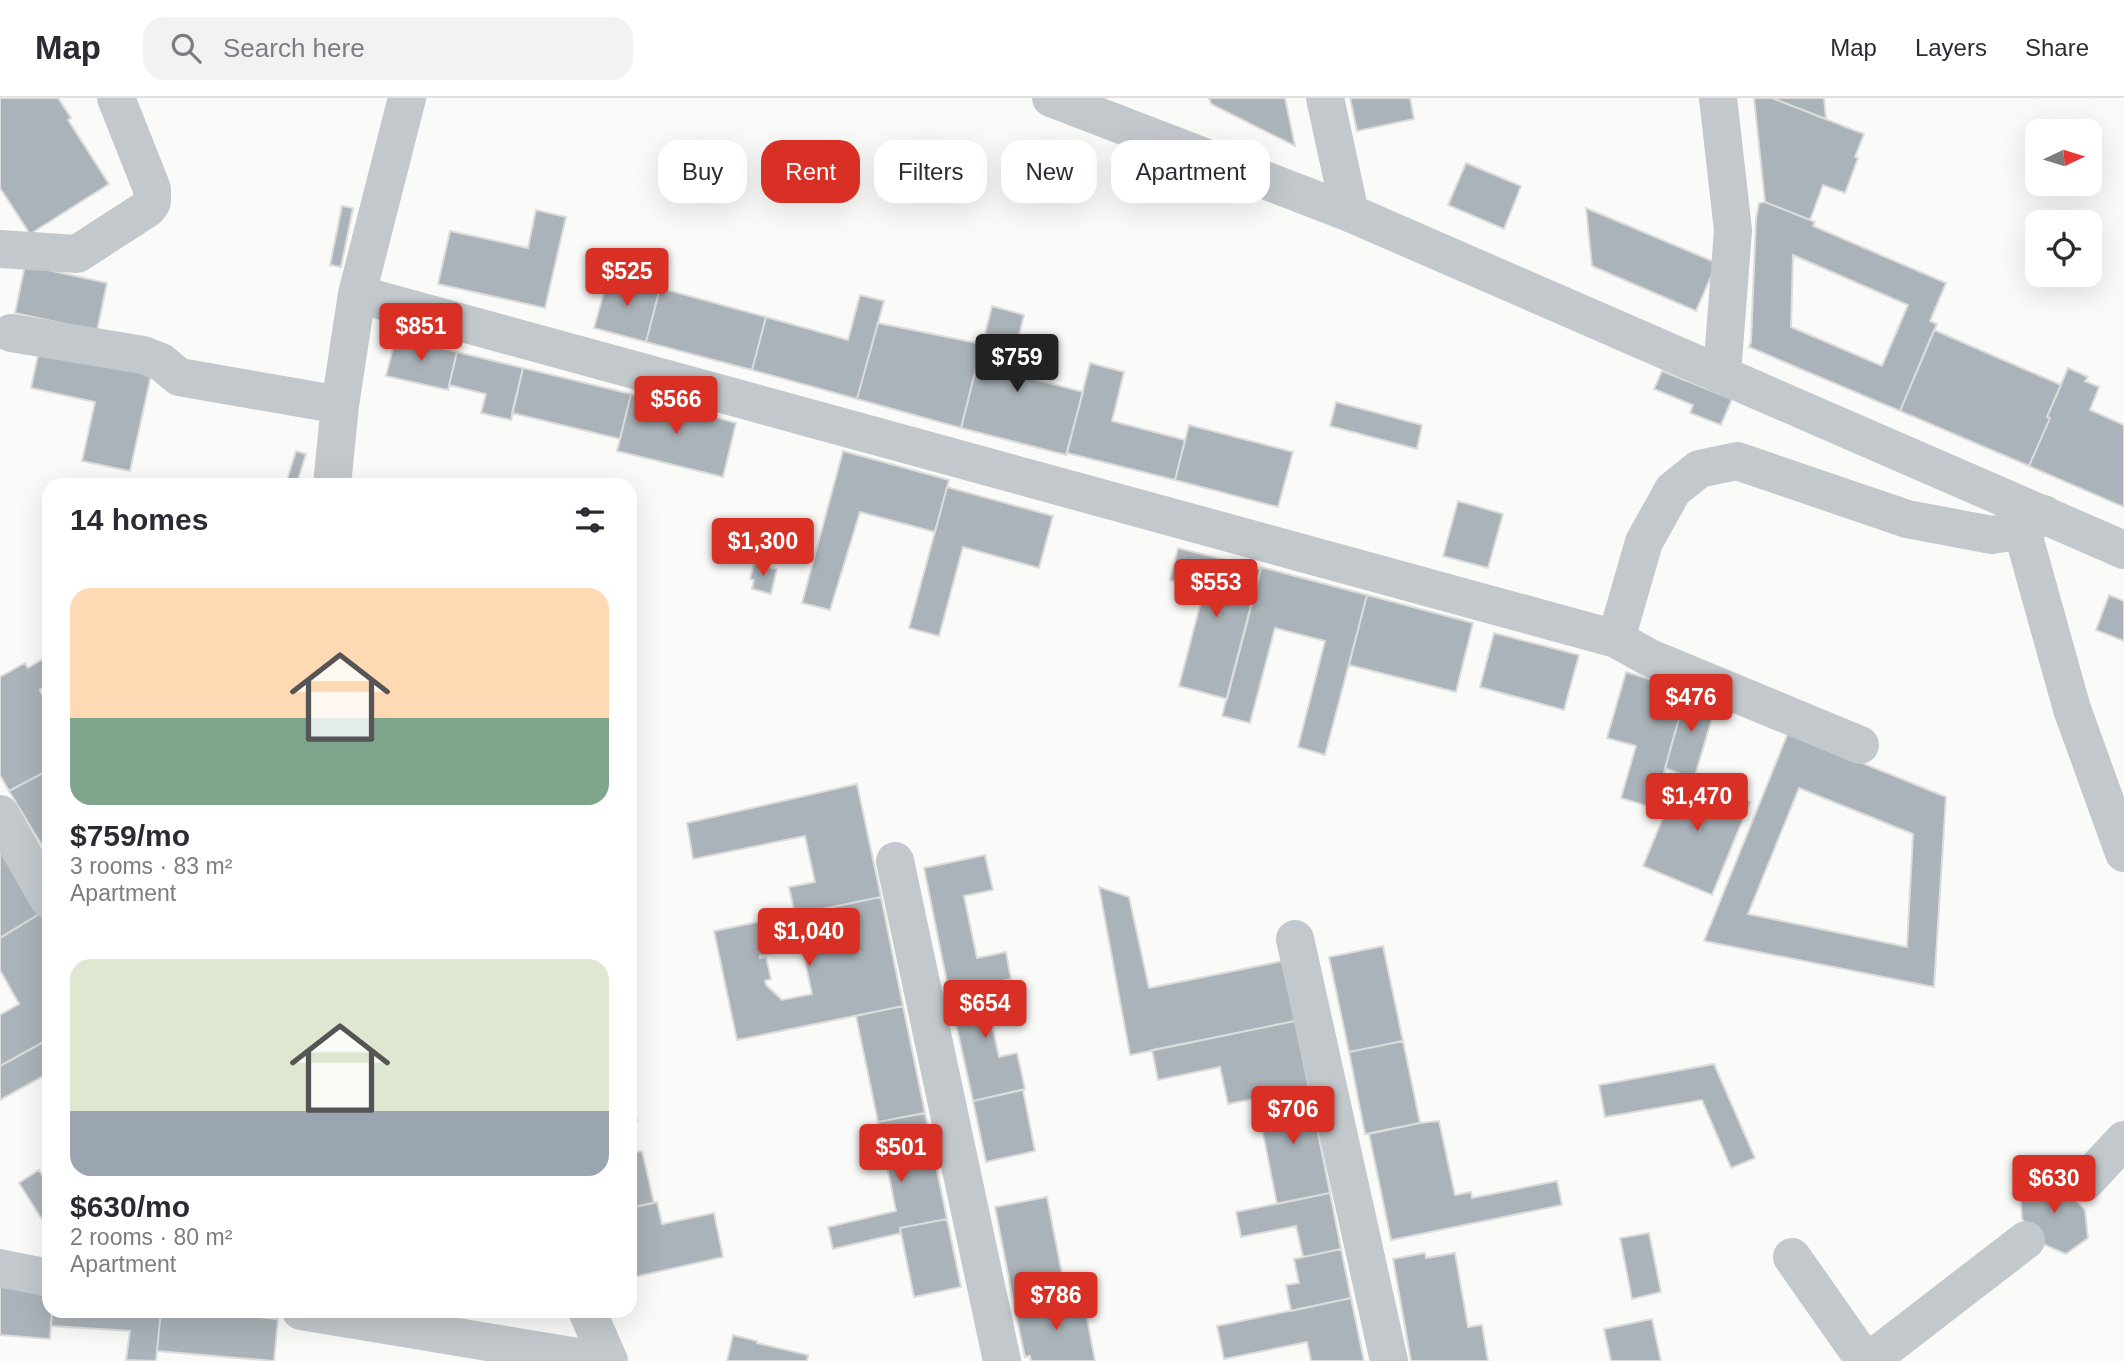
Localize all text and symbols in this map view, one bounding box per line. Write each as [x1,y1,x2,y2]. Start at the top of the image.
search box [143,17,633,80]
text: Map [35,29,101,66]
icon: search [167,29,205,67]
text: Search here [223,33,365,63]
text: Map [1830,34,1877,61]
text: Layers [1915,34,1987,61]
text: Share [2025,34,2089,61]
north arrow [2025,119,2102,196]
map controls [2025,119,2102,287]
chip: Buy [658,140,747,203]
chip: Rent [761,140,860,203]
chip: Filters [874,140,987,203]
chip: New [1001,140,1097,203]
chip: Apartment [1111,140,1270,203]
button: locate [2025,210,2102,287]
pin: $525 [586,248,668,308]
text: $525 [601,258,653,284]
pin: $851 [380,303,462,363]
text: $851 [395,313,447,339]
pin: $759 [976,334,1058,394]
text: $759 [991,344,1043,370]
pin: $566 [635,376,717,436]
text: $566 [650,386,702,412]
icon: filters [571,501,609,539]
text: 14 homes [70,503,208,536]
pin: $1,300 [706,518,820,578]
text: $1,300 [728,528,798,554]
pin: $553 [1175,560,1257,619]
text: $553 [1190,569,1242,595]
icon: home [277,634,403,760]
pin: $476 [1650,674,1732,734]
text: $476 [1665,684,1717,710]
pin: $1,470 [1640,774,1754,833]
text: $1,470 [1662,783,1732,809]
text: $759/mo [70,819,190,852]
text: 3 rooms · 83 m² [70,853,232,879]
text: Apartment [70,880,176,906]
pin: $1,040 [752,908,866,968]
text: $1,040 [774,918,844,944]
pin: $654 [944,981,1026,1040]
text: $654 [959,990,1011,1016]
icon: home [277,1005,403,1131]
pin: $706 [1252,1086,1334,1146]
text: $706 [1267,1096,1319,1122]
pin: $501 [860,1124,942,1184]
text: $501 [875,1134,927,1160]
pin: $630 [2013,1156,2095,1215]
text: $630 [2028,1165,2080,1191]
text: $630/mo [70,1190,190,1223]
text: 2 rooms · 80 m² [70,1224,232,1250]
text: Apartment [70,1251,176,1277]
pin: $786 [1015,1272,1097,1332]
text: $786 [1030,1282,1082,1308]

